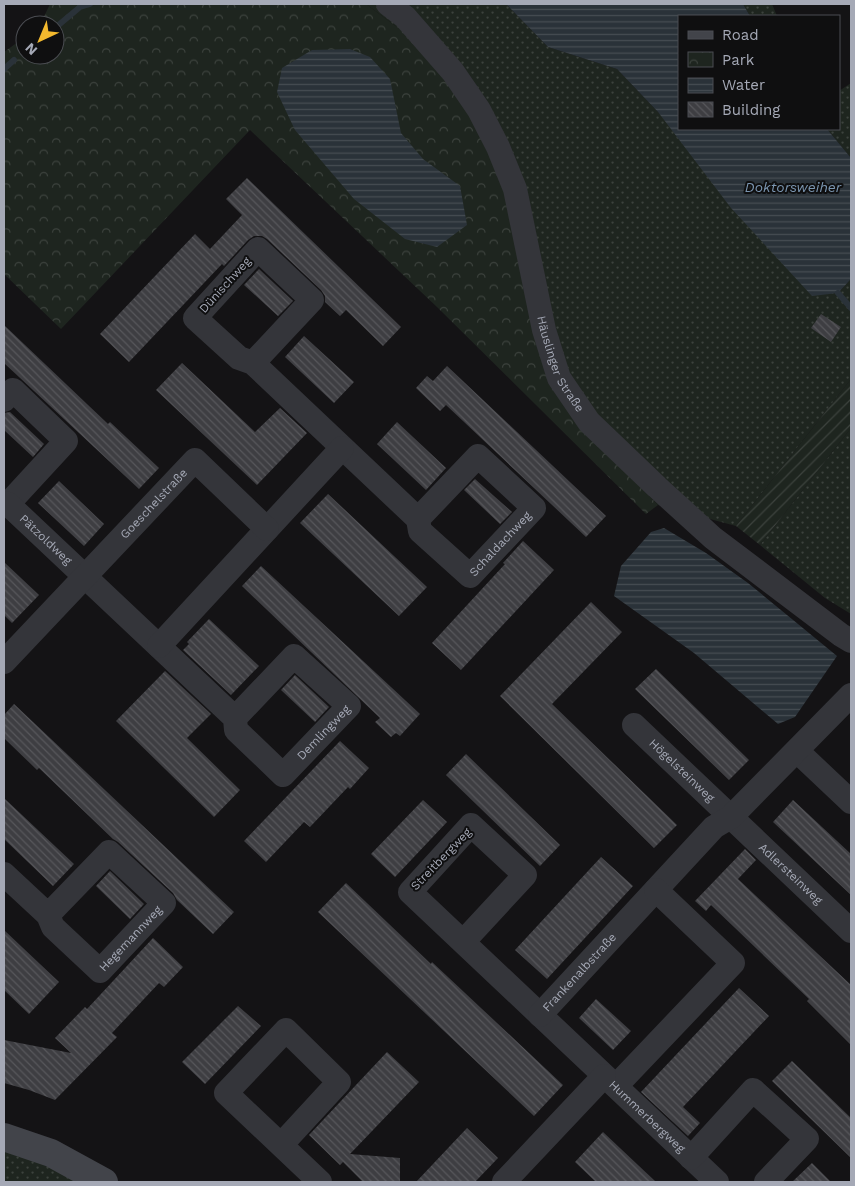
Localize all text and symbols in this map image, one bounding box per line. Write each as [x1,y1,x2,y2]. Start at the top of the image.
north arrow [15,15,65,65]
legend [678,15,840,130]
text: Road [722,26,759,44]
text: N [22,40,40,59]
text: Park [722,51,755,69]
text: Water [722,76,765,94]
text: Building [722,101,780,119]
water label: Doktorsweiher [745,179,842,195]
street label: Dünischweg [196,254,254,316]
street label: Häuslinger Straße [534,314,587,415]
street label: Goeschelstraße [117,466,190,542]
street label: Schaldachweg [466,508,535,579]
street label: Pätzoldweg [17,512,75,568]
street label: Demlingweg [294,702,354,763]
street label: Högelsteinweg [646,736,718,805]
street label: Streitbergweg [408,825,475,893]
street label: Adlersteinweg [756,840,826,908]
street label: Hegemannweg [96,902,165,974]
street label: Frankenalbstraße [540,930,619,1015]
street label: Hummerbergweg [606,1077,689,1156]

